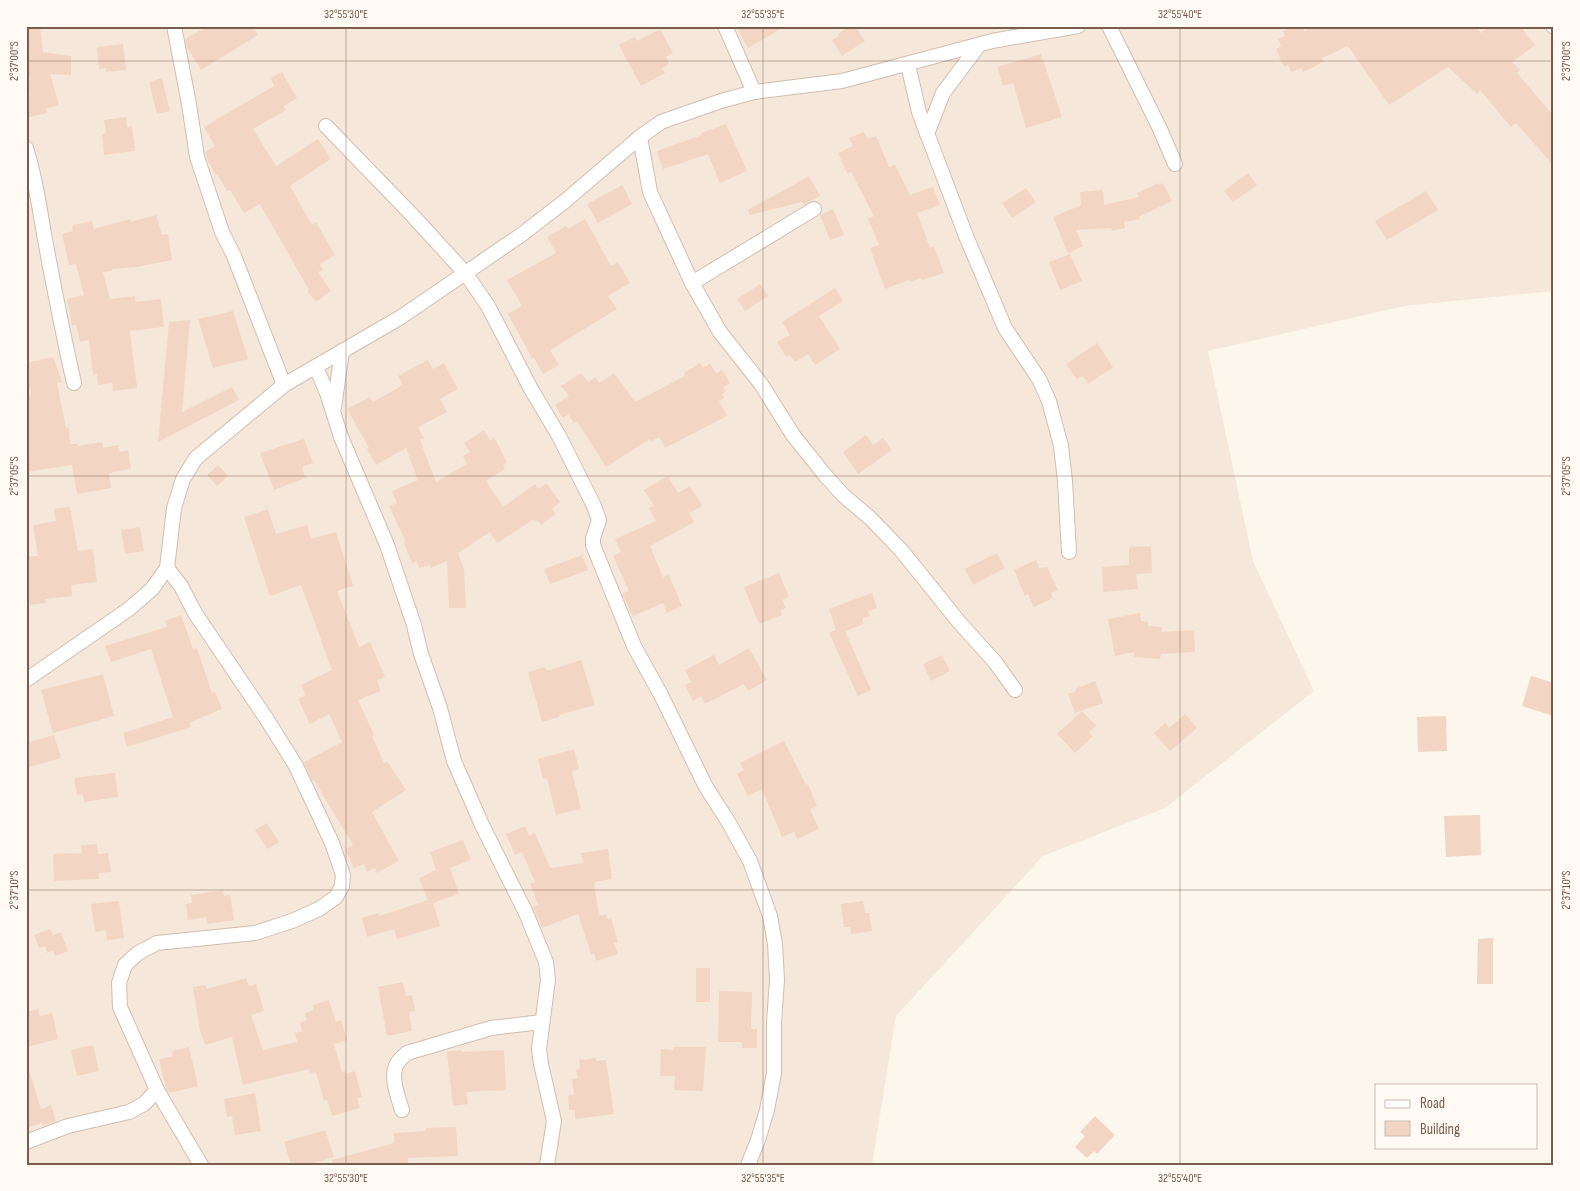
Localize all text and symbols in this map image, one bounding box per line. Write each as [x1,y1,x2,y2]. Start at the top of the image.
text: 32°55'30"E [324,7,368,22]
text: 32°55'35"E [741,7,785,22]
text: 32°55'40"E [1158,7,1202,22]
text: 2°37'00"S [7,41,22,81]
text: 2°37'00"S [1559,41,1574,81]
text: 2°37'05"S [7,456,22,496]
text: 2°37'05"S [1559,456,1574,496]
text: 2°37'10"S [7,871,22,909]
text: 2°37'10"S [1559,871,1574,909]
legend [1375,1084,1538,1148]
text: Road [1420,1094,1445,1113]
text: Building [1420,1120,1460,1139]
text: 32°55'30"E [324,1171,368,1186]
text: 32°55'35"E [741,1171,785,1186]
text: 32°55'40"E [1158,1171,1202,1186]

